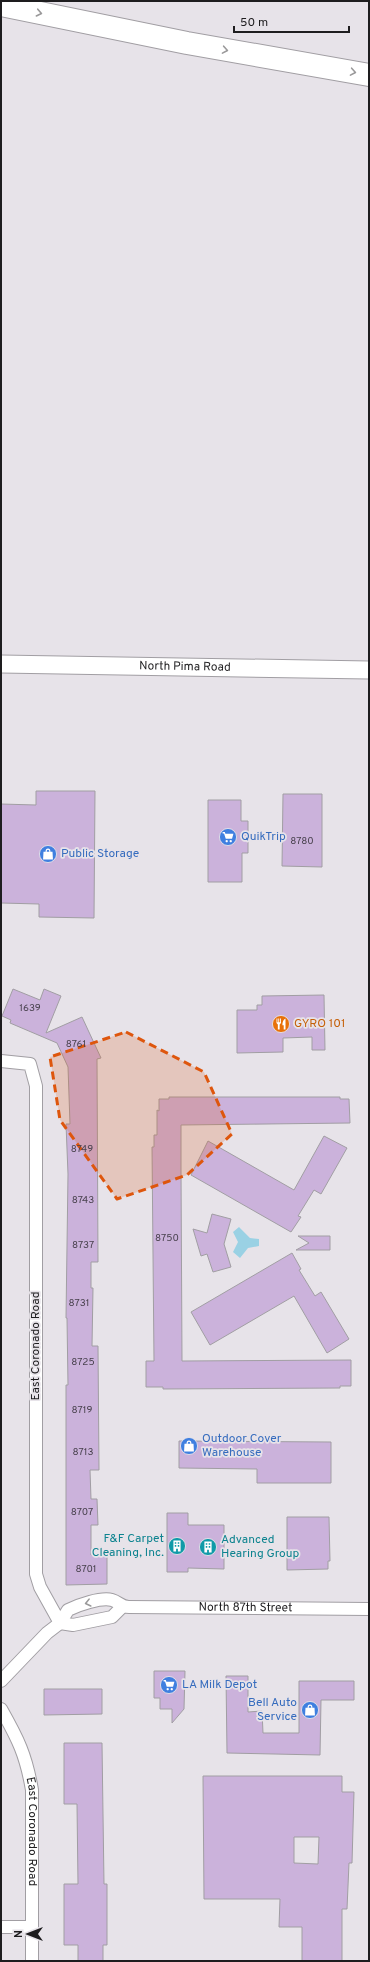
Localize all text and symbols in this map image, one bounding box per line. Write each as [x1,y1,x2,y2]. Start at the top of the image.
one-way arrow [36,8,42,17]
scale bar [234,8,349,34]
text: 50 m [240,15,268,31]
one-way arrow [222,45,228,54]
one-way arrow [350,67,356,76]
street label: North Pima Road [139,658,231,676]
supermarket icon: QuikTrip [218,827,238,847]
place label: QuikTrip [241,829,286,845]
house number: 8780 [290,835,314,848]
shop icon: Public Storage [38,844,58,864]
place label: Public Storage [61,846,139,862]
house number: 1639 [19,1002,41,1015]
restaurant icon: GYRO 101 [271,1014,291,1034]
place label: GYRO 101 [294,1016,346,1032]
house number: 8761 [66,1038,86,1051]
house number: 8749 [71,1143,93,1156]
house number: 8743 [72,1194,94,1207]
house number: 8750 [155,1232,179,1245]
house number: 8737 [72,1239,94,1252]
street label: East Coronado Road [28,1291,44,1401]
house number: 8731 [69,1297,89,1310]
house number: 8725 [71,1356,95,1369]
house number: 8719 [71,1404,93,1417]
place label: Outdoor Cover Warehouse [202,1431,282,1461]
shop icon: Outdoor Cover Warehouse [179,1436,199,1456]
house number: 8713 [72,1446,94,1459]
house number: 8707 [71,1506,93,1519]
place label: F&F Carpet Cleaning, Inc. [92,1531,164,1561]
place label: Advanced Hearing Group [221,1532,300,1562]
building icon: F&F Carpet Cleaning, Inc. [167,1536,187,1556]
building icon: Advanced Hearing Group [198,1537,218,1557]
house number: 8701 [75,1563,97,1576]
one-way arrow [85,1598,92,1607]
street label: North 87th Street [198,1600,293,1616]
supermarket icon: LA Milk Depot [159,1675,179,1695]
place label: LA Milk Depot [182,1677,257,1693]
place label: Bell Auto Service [248,1695,297,1725]
shop icon: Bell Auto Service [300,1700,320,1720]
street label: East Coronado Road [22,1776,40,1886]
north arrow [8,1914,48,1954]
text: N [12,1930,26,1938]

